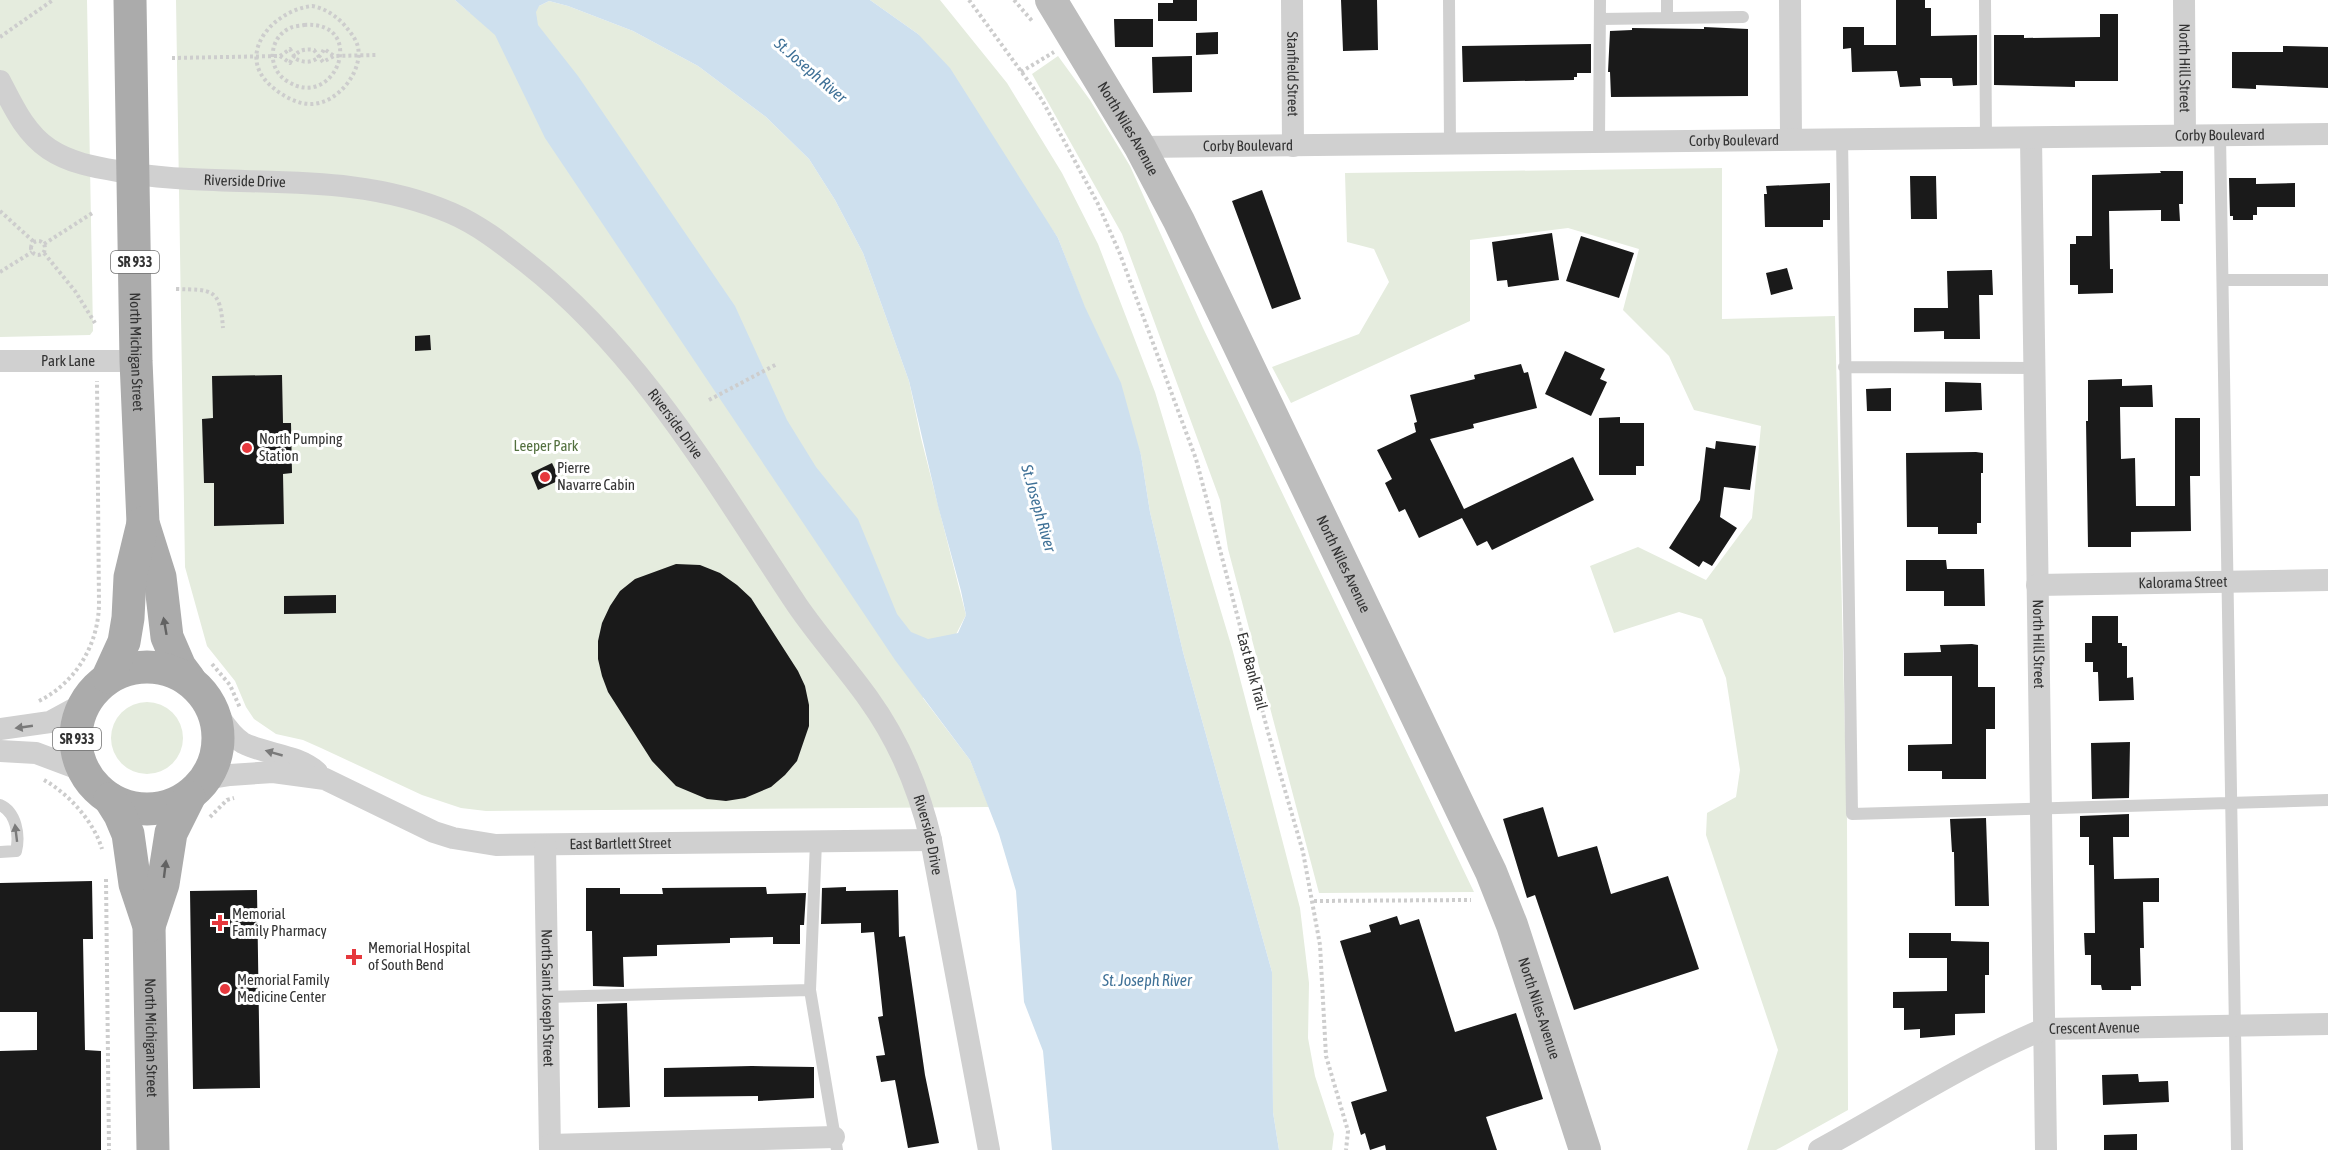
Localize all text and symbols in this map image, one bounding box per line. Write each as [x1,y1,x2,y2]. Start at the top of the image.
street label: North Hill Street [2176,23,2194,113]
street label: Stanfield Street [1284,31,1302,117]
water label: St. Joseph River [770,33,852,108]
street label: North Niles Avenue [1094,78,1163,178]
street label: Corby Boulevard [2175,126,2265,144]
street label: Corby Boulevard [1689,131,1779,149]
street label: Corby Boulevard [1203,136,1293,154]
street label: Riverside Drive [203,171,286,190]
road number: SR 933 [111,251,159,273]
street label: North Michigan Street [127,292,147,412]
street label: Park Lane [41,352,95,369]
street label: Riverside Drive [645,385,707,462]
place label: North Pumping Station [259,430,343,464]
park label: Leeper Park [514,437,579,454]
marker: North Pumping Station [240,441,254,455]
place label: Pierre Navarre Cabin [557,459,635,493]
water label: St. Joseph River [1017,462,1060,555]
marker: Pierre Navarre Cabin [538,470,552,484]
street label: North Niles Avenue [1313,513,1374,615]
street label: Kalorama Street [2138,573,2228,591]
street label: North Hill Street [2030,599,2048,689]
one-way arrow [160,616,169,635]
street label: East Bank Trail [1234,630,1271,711]
one-way arrow [14,722,33,731]
road number: SR 933 [53,728,101,750]
one-way arrow [265,748,283,757]
street label: Riverside Drive [910,792,946,877]
one-way arrow [11,824,21,843]
street label: East Bartlett Street [569,834,672,852]
one-way arrow [160,860,170,879]
place label: Memorial Family Pharmacy [232,905,327,939]
marker: Memorial Family Pharmacy [213,916,227,930]
street label: North Saint Joseph Street [538,929,558,1067]
place label: Memorial Hospital of South Bend [368,939,471,973]
marker: Memorial Hospital of South Bend [345,948,363,966]
street label: North Niles Avenue [1515,955,1564,1061]
place label: Memorial Family Medicine Center [237,971,330,1005]
water label: St. Joseph River [1101,971,1193,990]
street label: North Michigan Street [142,978,161,1097]
marker: Memorial Family Medicine Center [218,982,232,996]
street label: Crescent Avenue [2049,1018,2140,1037]

